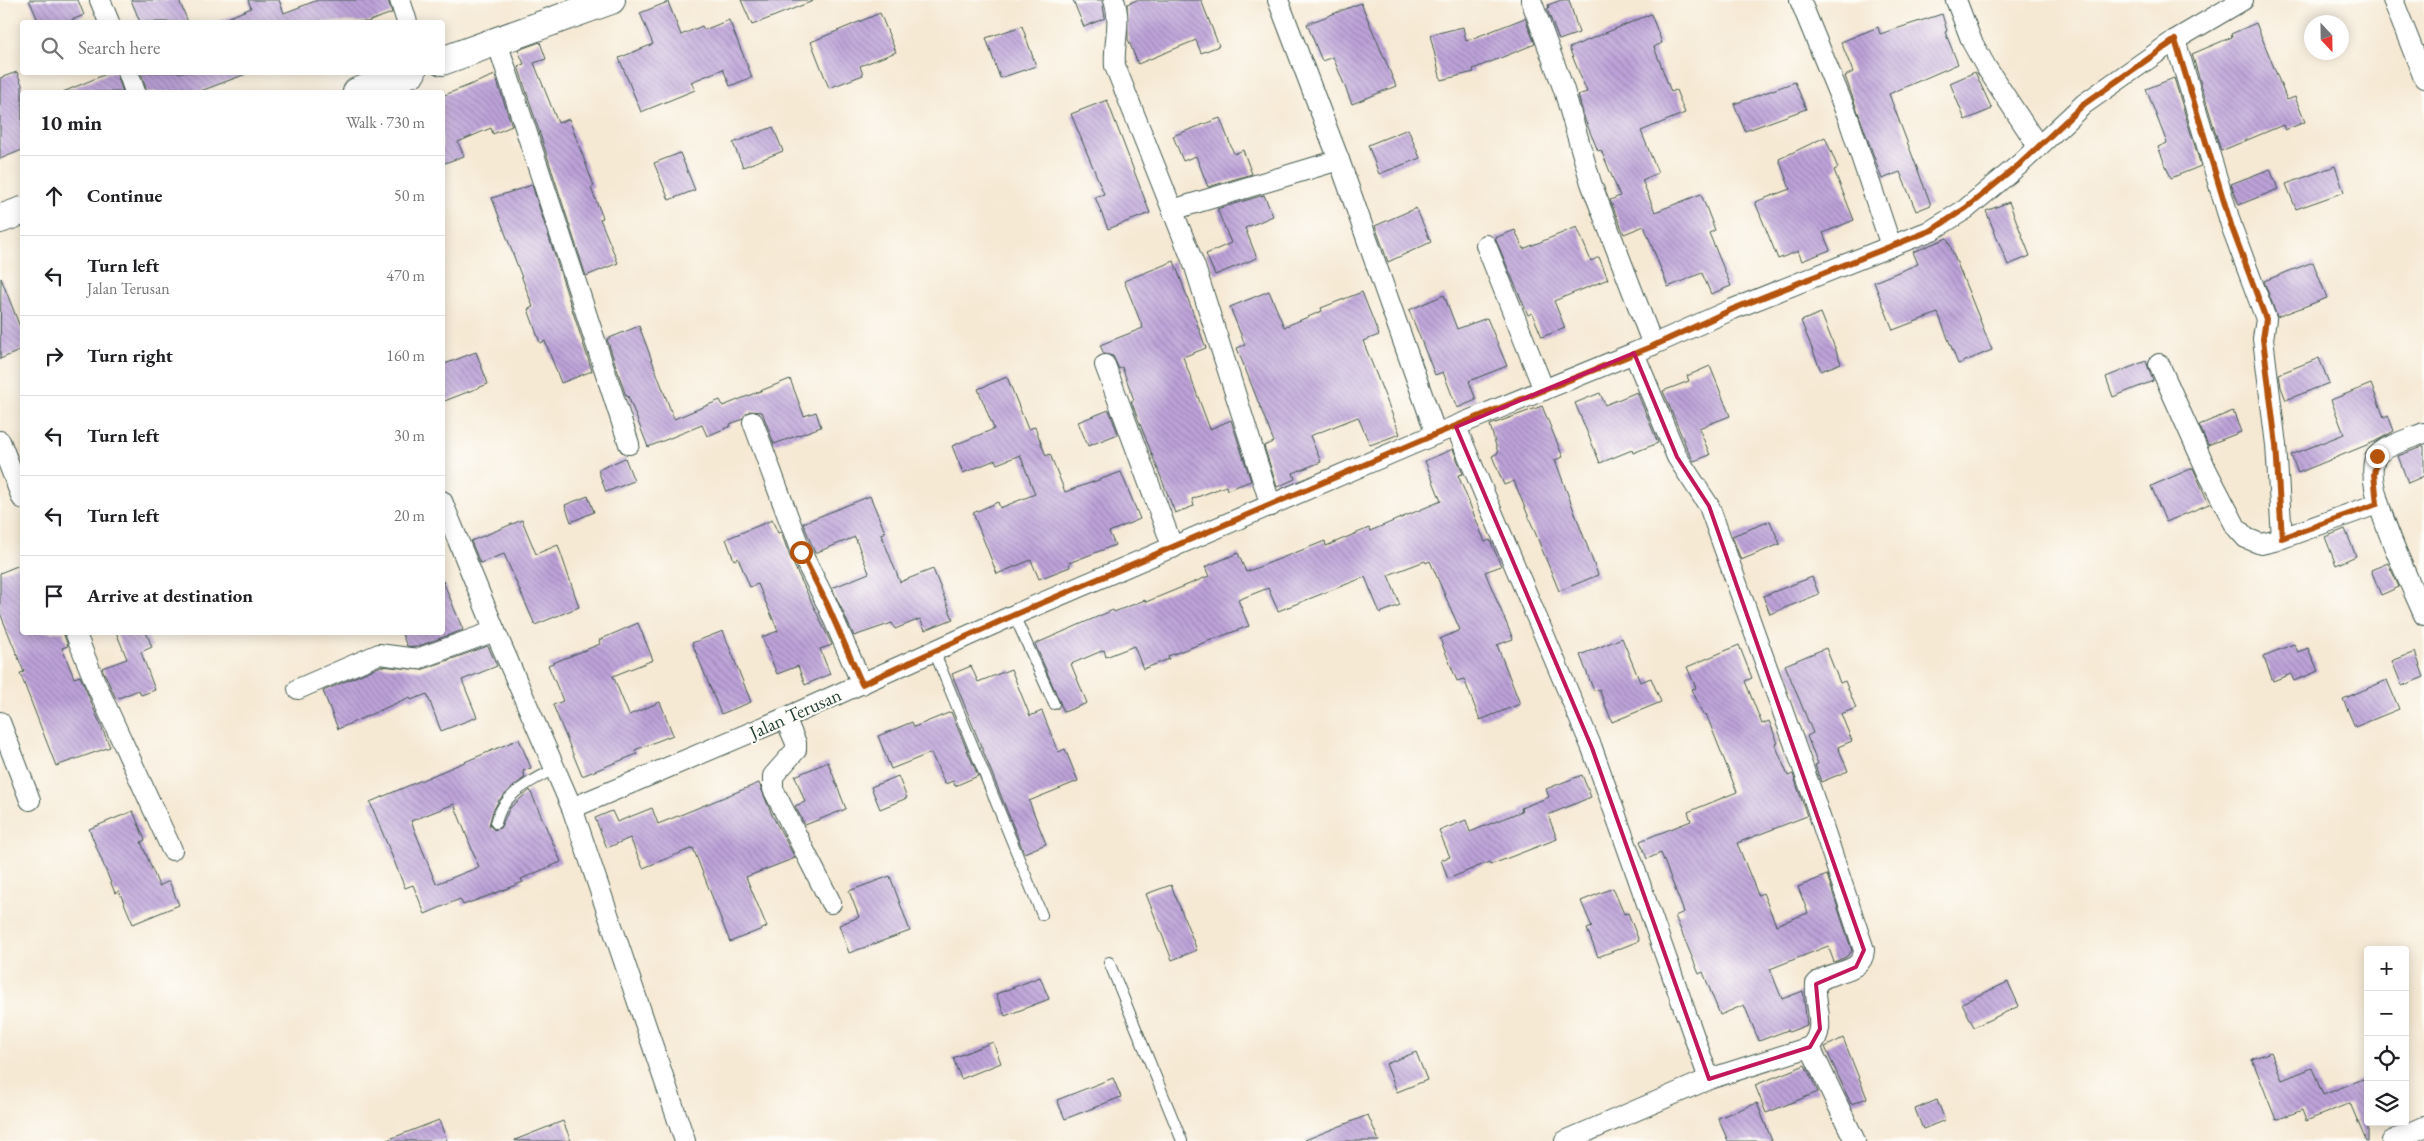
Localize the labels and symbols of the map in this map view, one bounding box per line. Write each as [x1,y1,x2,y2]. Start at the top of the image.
north arrow [2304,15,2349,60]
route end [2366,445,2389,468]
route start [790,541,813,564]
street label: Jalan Terusan [743,682,845,746]

